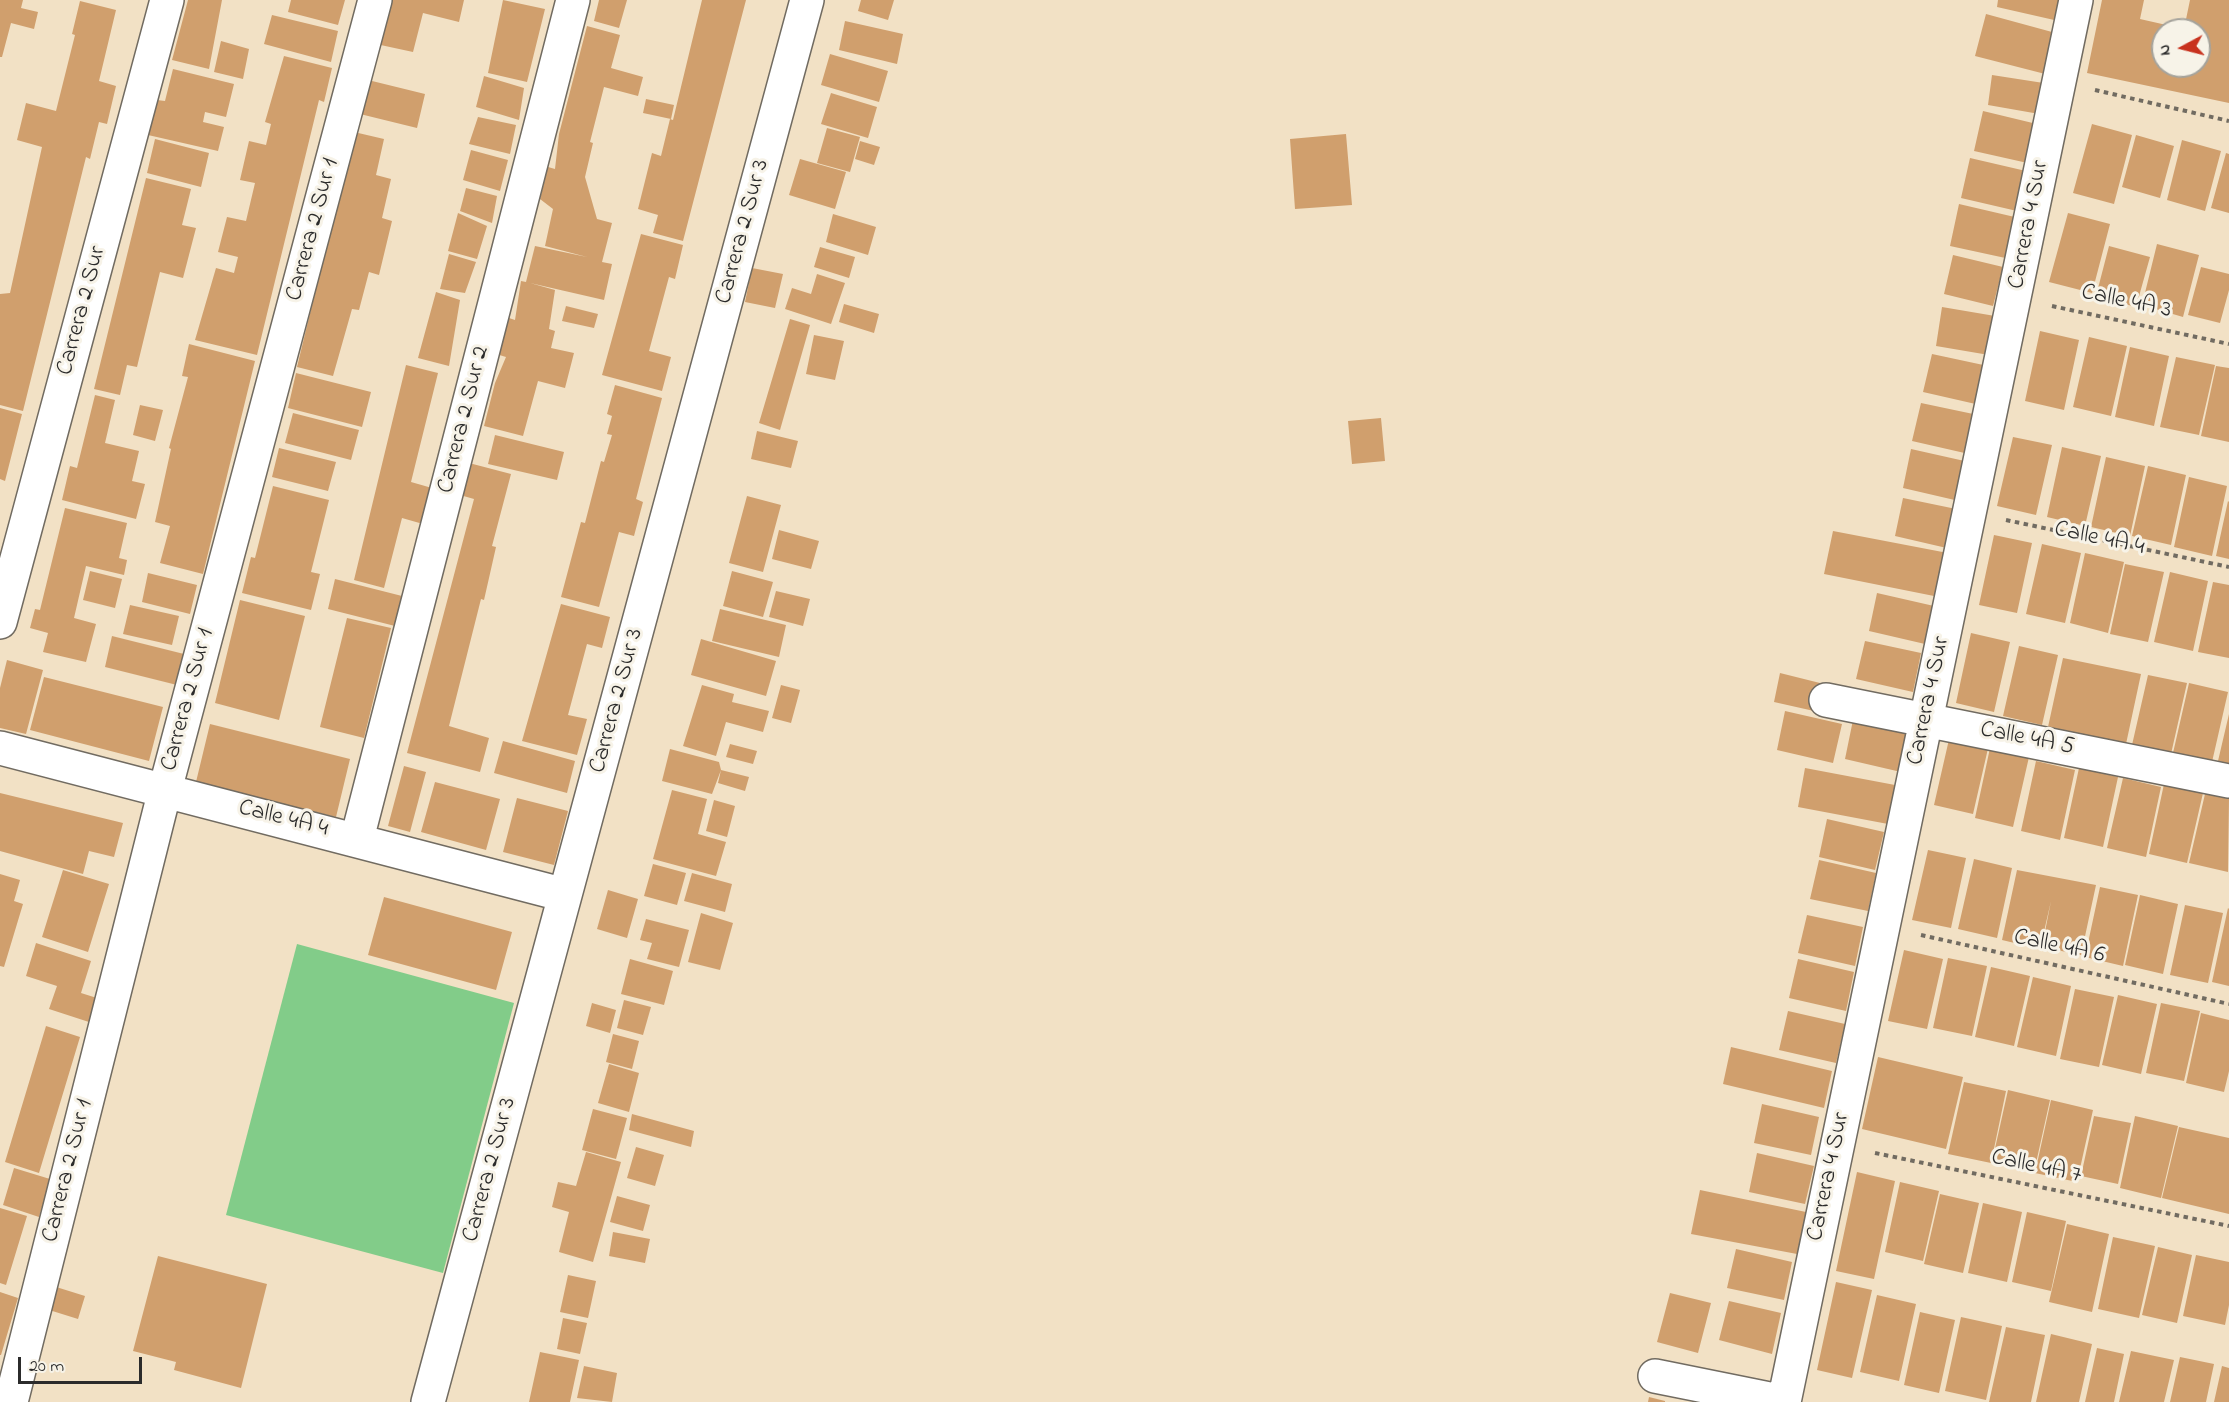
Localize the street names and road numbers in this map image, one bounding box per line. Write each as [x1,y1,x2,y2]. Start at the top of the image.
street label: Carrera 2 Sur 1 [281,156,347,304]
street label: Carrera 2 Sur 3 [711,157,777,307]
street label: Carrera 4 Sur [2003,158,2057,292]
street label: Carrera 2 Sur [52,243,114,379]
street label: Calle 4A 3 [2078,279,2174,327]
street label: Carrera 2 Sur 2 [433,343,497,497]
street label: Calle 4A 4 [2051,516,2147,564]
street label: Carrera 2 Sur 1 [156,626,222,774]
street label: Carrera 2 Sur 3 [585,626,651,776]
street label: Carrera 4 Sur [1902,634,1958,768]
street label: Calle 4A 5 [1977,717,2077,763]
street label: Calle 4A 4 [235,795,331,845]
street label: Calle 4A 6 [2011,924,2107,972]
street label: Carrera 2 Sur 3 [458,1095,524,1245]
street label: Carrera 2 Sur 1 [37,1097,101,1245]
street label: Carrera 4 Sur [1802,1110,1858,1244]
street label: Calle 4A 7 [1988,1144,2084,1192]

